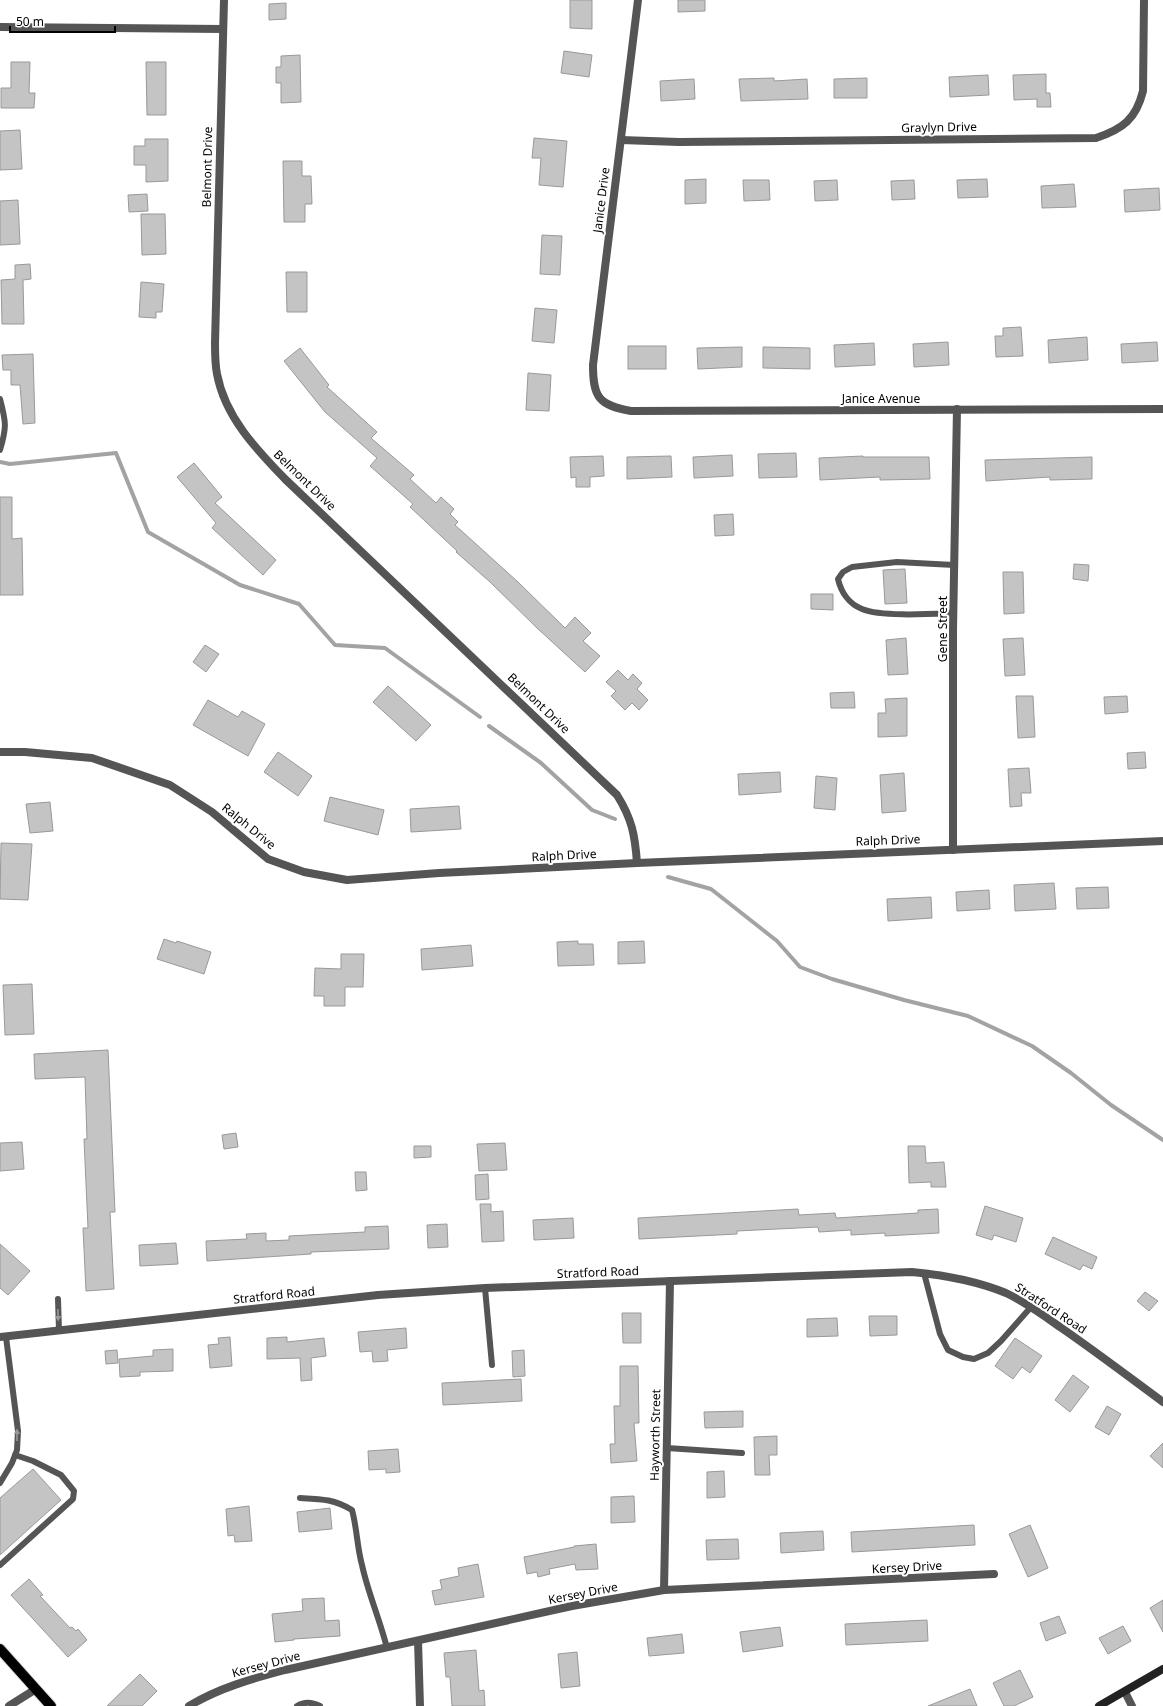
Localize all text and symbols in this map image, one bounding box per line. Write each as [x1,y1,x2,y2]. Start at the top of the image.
scale bar [10,8,115,34]
text: 50 m [16,13,44,30]
street label: Graylyn Drive [901,118,977,136]
street label: Belmont Drive [198,126,216,207]
street label: Janice Drive [588,166,613,235]
street label: Janice Avenue [841,390,920,407]
street label: Belmont Drive [270,446,340,514]
street label: Gene Street [934,595,951,662]
street label: Belmont Drive [504,669,574,737]
street label: Ralph Drive [218,799,280,853]
street label: Ralph Drive [855,830,921,850]
street label: Ralph Drive [531,845,597,865]
street label: Stratford Road [557,1262,639,1282]
street label: Stratford Road [1012,1279,1090,1337]
street label: Stratford Road [232,1282,316,1308]
one-way arrow [55,1309,61,1322]
street label: Hayworth Street [646,1388,664,1481]
one-way arrow [14,1428,20,1441]
street label: Kersey Drive [871,1557,943,1577]
street label: Kersey Drive [547,1578,619,1608]
street label: Kersey Drive [230,1647,302,1681]

